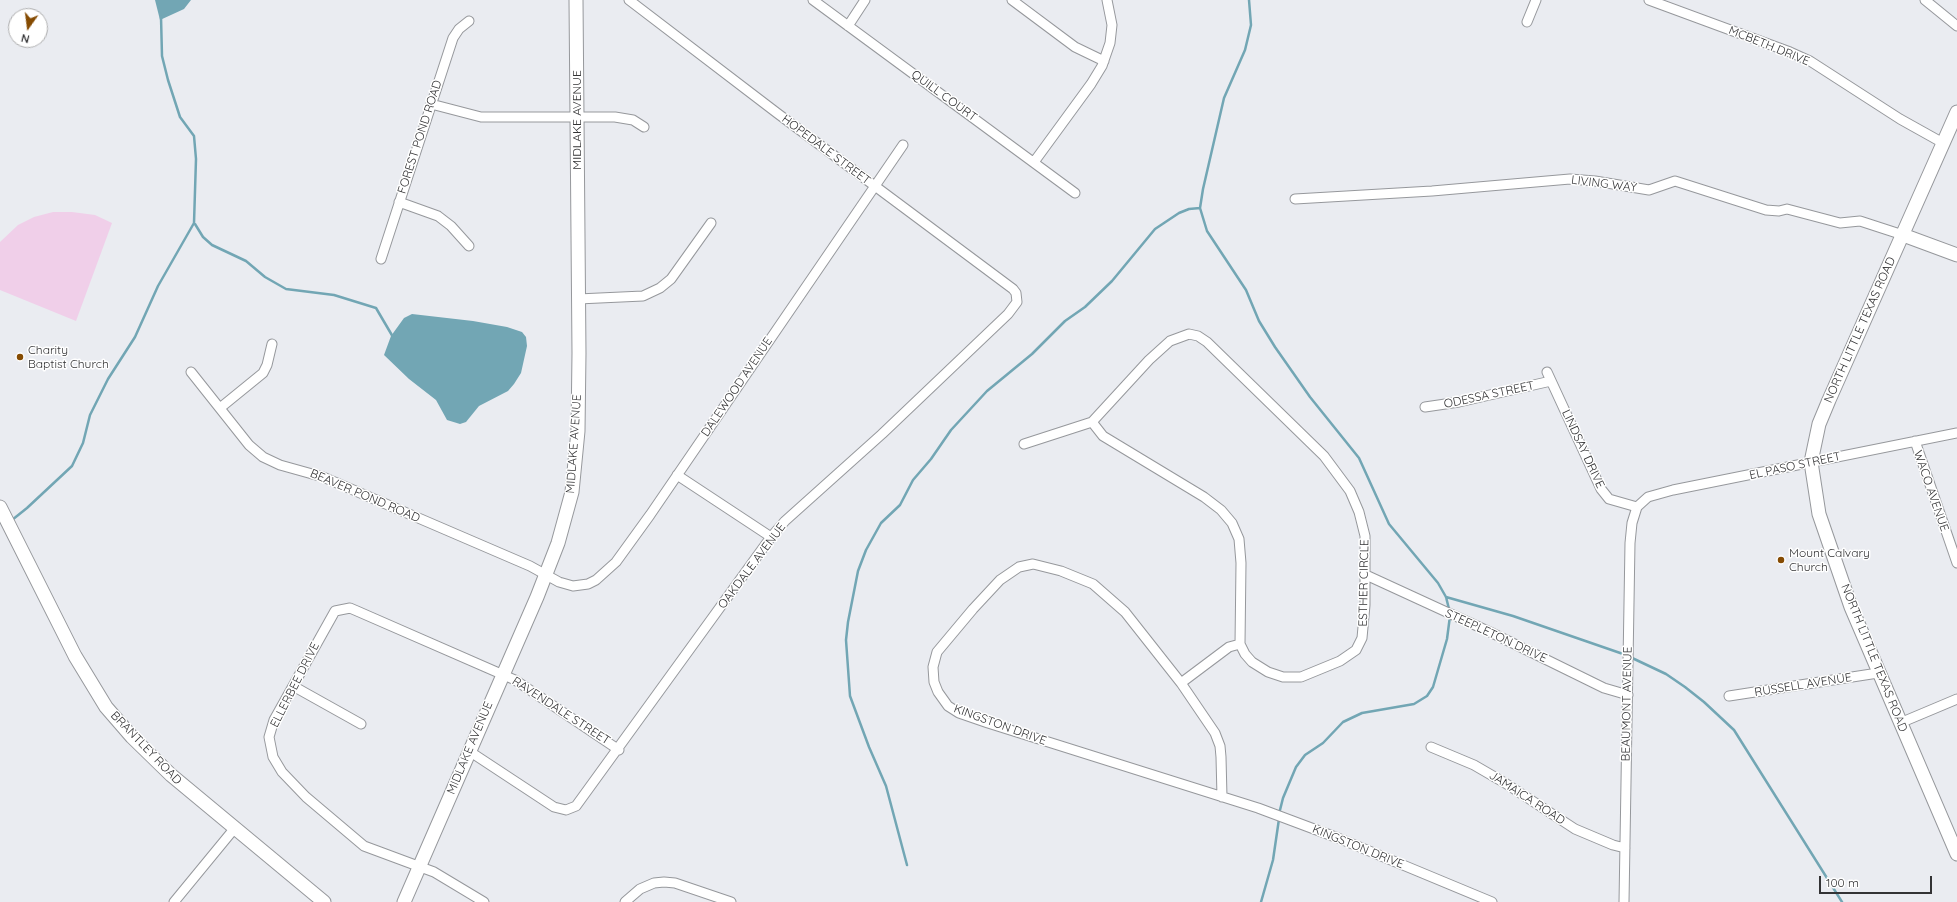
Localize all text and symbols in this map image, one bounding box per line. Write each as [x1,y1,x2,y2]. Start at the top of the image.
north arrow [8,8,48,48]
street label: MCBETH DRIVE [1726,23,1812,69]
text: N [20,31,31,46]
street label: QUILL COURT [908,67,980,125]
street label: MIDLAKE AVENUE [570,70,584,170]
street label: FOREST POND ROAD [395,78,445,196]
street label: HOPEDALE STREET [779,112,873,188]
street label: LIVING WAY [1570,173,1638,195]
street label: NORTH LITTLE TEXAS ROAD [1821,255,1899,405]
street label: DALEWOOD AVENUE [698,335,776,439]
place label: Charity Baptist Church [28,343,109,371]
marker: Charity Baptist Church [15,352,25,362]
street label: ODESSA STREET [1442,378,1536,412]
street label: MIDLAKE AVENUE [563,394,585,494]
street label: LINDSAY DRIVE [1558,407,1608,491]
street label: EL PASO STREET [1748,449,1842,483]
street label: WACO AVENUE [1910,449,1952,533]
street label: BEAVER POND ROAD [308,466,422,526]
street label: OAKDALE AVENUE [715,520,789,612]
street label: ESTHER CIRCLE [1356,539,1372,627]
place label: Mount Calvary Church [1789,546,1870,574]
marker: Mount Calvary Church [1776,555,1786,565]
street label: NORTH LITTLE TEXAS ROAD [1838,582,1910,734]
street label: STEEPLETON DRIVE [1443,606,1549,666]
street label: ELLERBEE DRIVE [267,640,323,730]
street label: BEAUMONT AVENUE [1619,646,1635,762]
street label: RUSSELL AVENUE [1753,670,1853,700]
street label: RAVENDALE STREET [509,674,613,748]
street label: MIDLAKE AVENUE [444,699,496,797]
street label: KINGSTON DRIVE [952,702,1048,748]
street label: BRANTLEY ROAD [107,708,185,788]
street label: JAMAICA ROAD [1486,768,1568,828]
street label: KINGSTON DRIVE [1310,822,1406,872]
scale bar [1821,868,1934,894]
text: 100 m [1826,875,1859,890]

